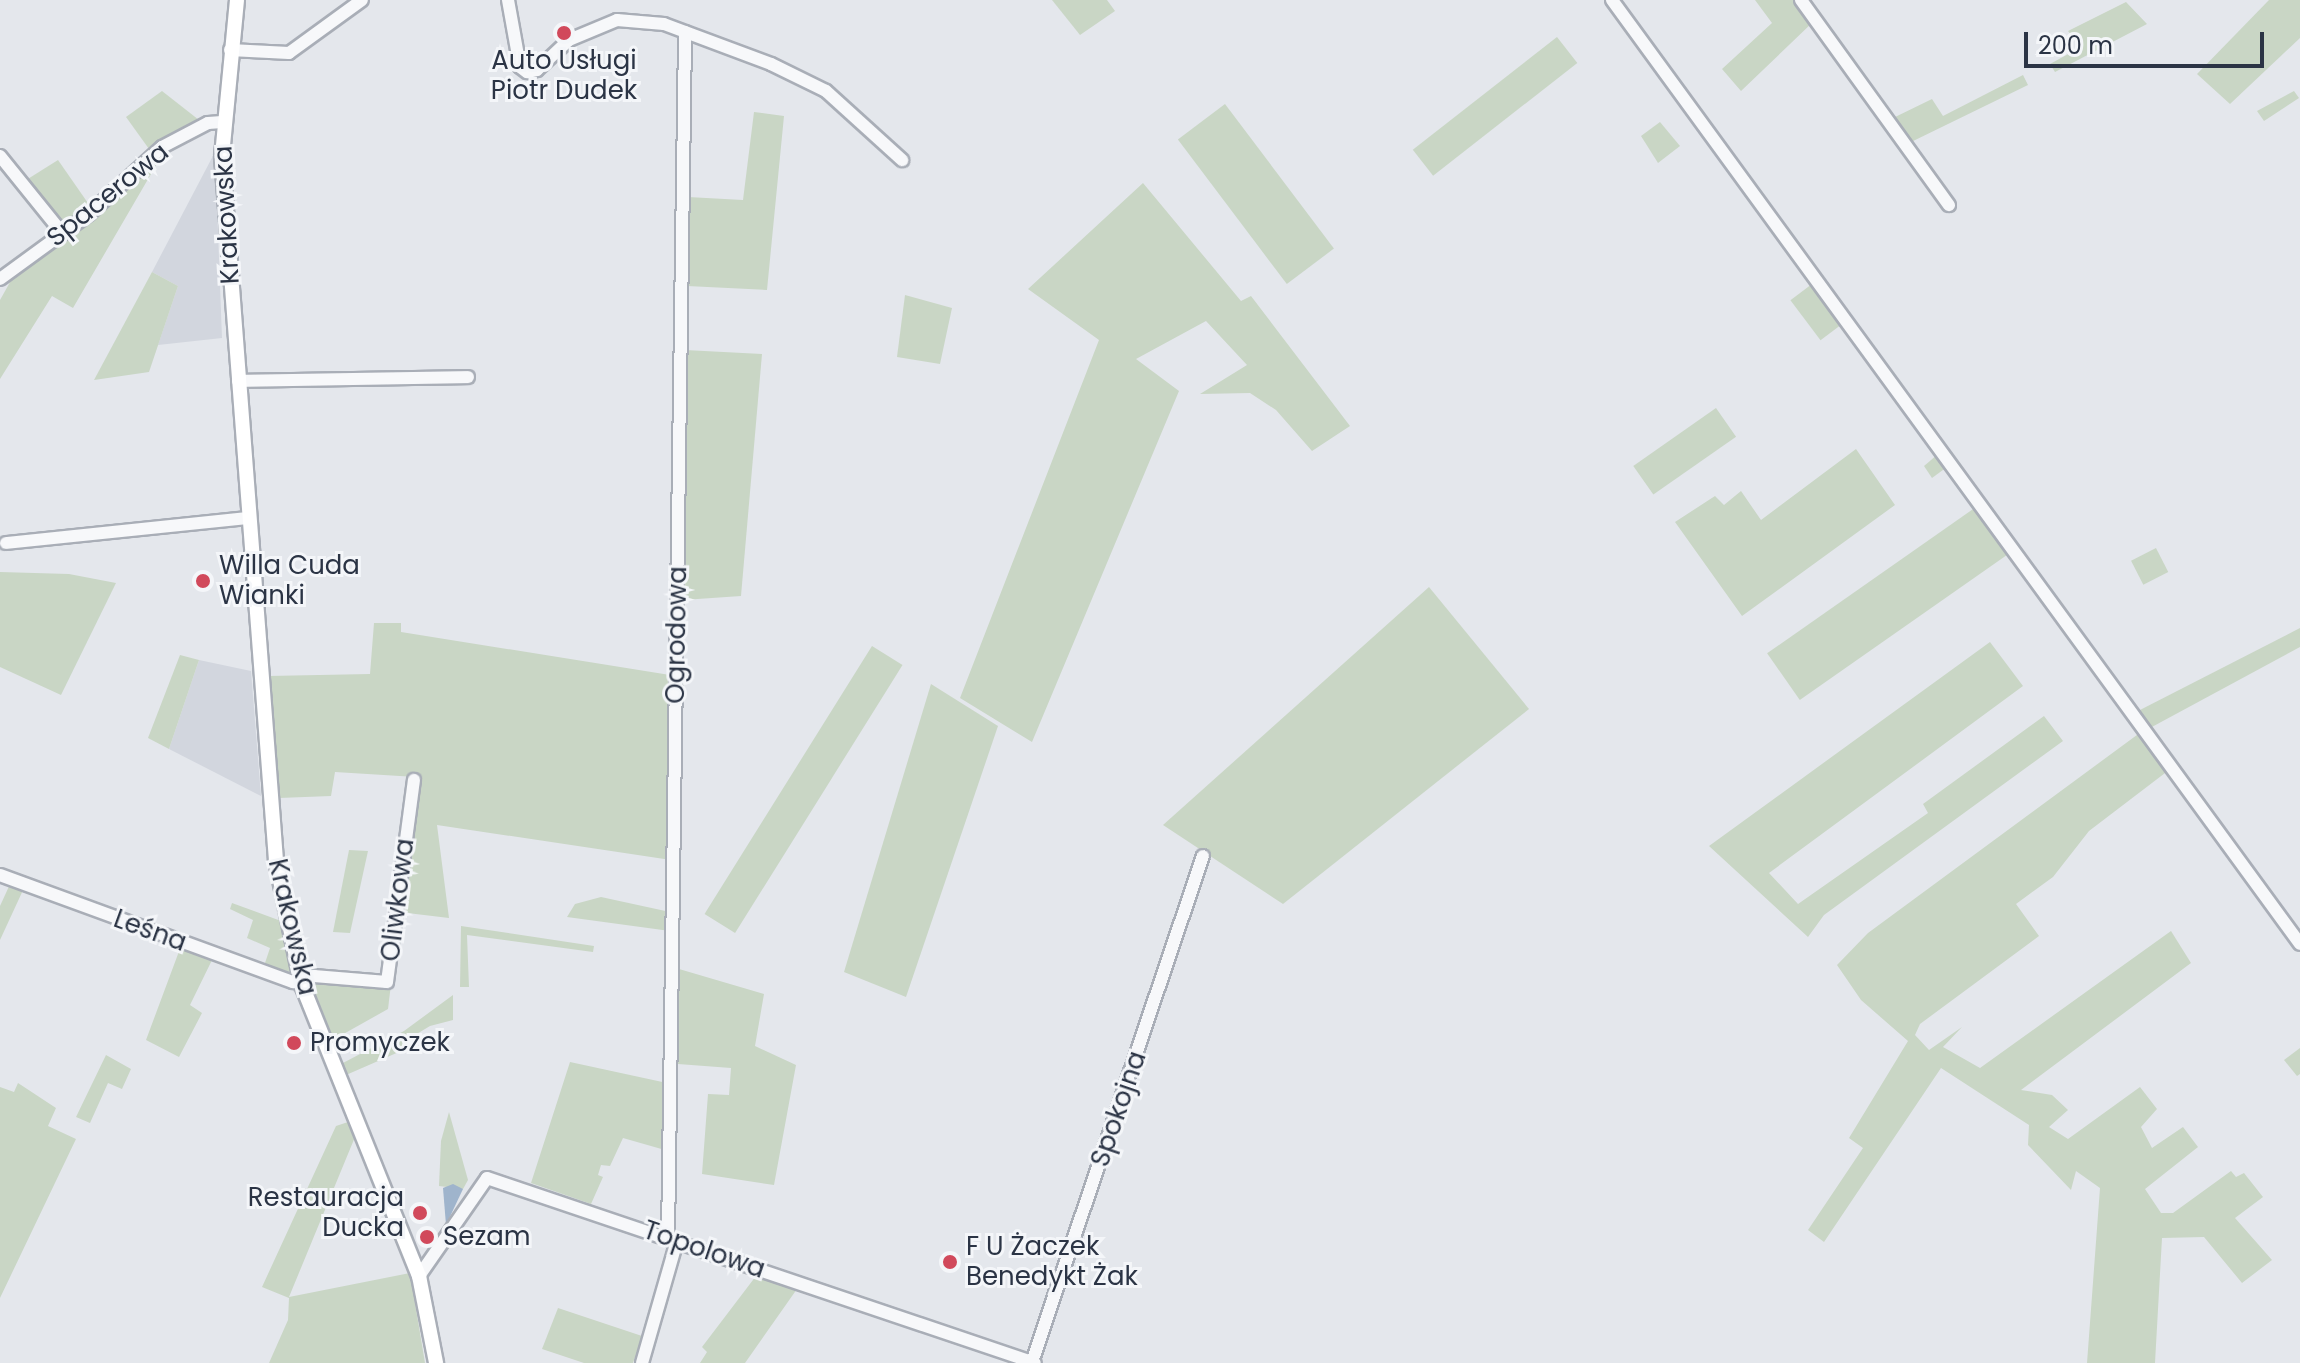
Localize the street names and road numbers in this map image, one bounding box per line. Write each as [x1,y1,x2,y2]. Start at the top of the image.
street label: Spacerowa [41,136,175,254]
street label: Krakowska [208,145,246,285]
street label: Ogrodowa [660,566,694,704]
street label: Oliwkowa [375,837,421,963]
street label: Krakowska [261,856,323,998]
street label: Leśna [109,903,191,959]
street label: Spokojna [1085,1047,1153,1171]
street label: Topolowa [639,1215,769,1285]

